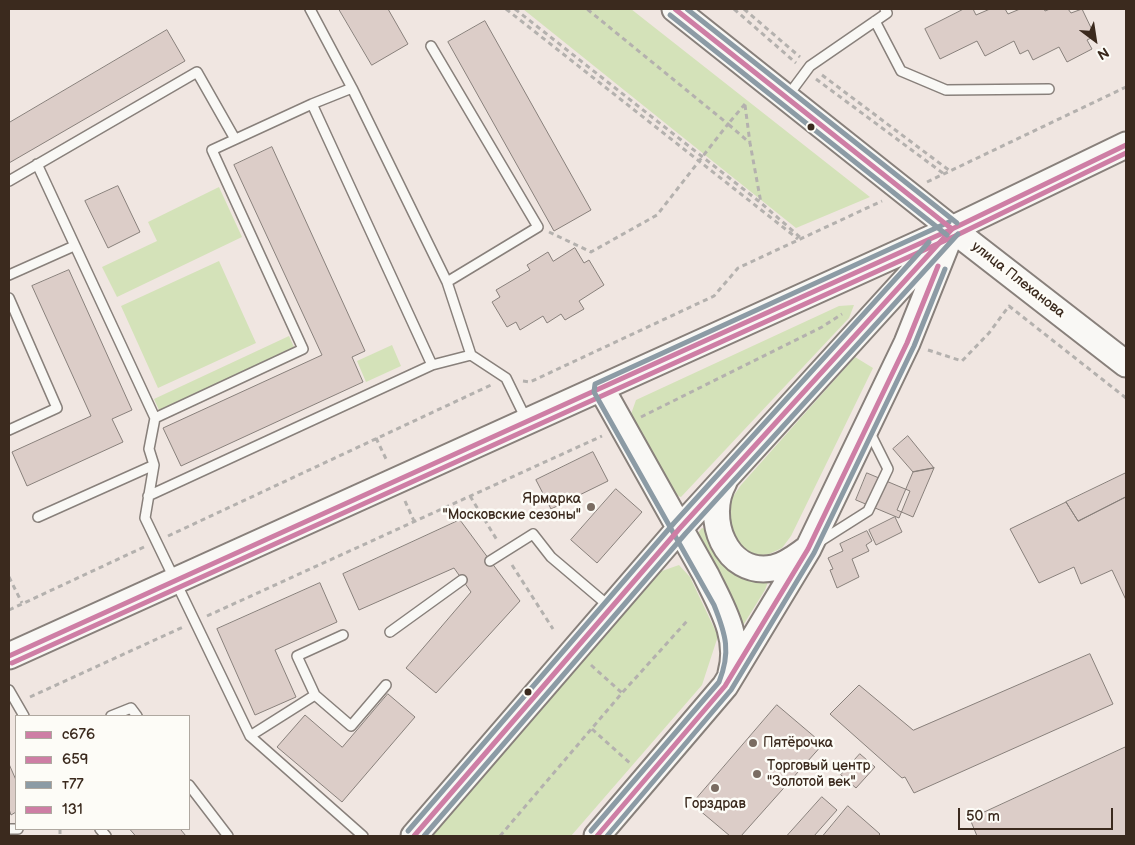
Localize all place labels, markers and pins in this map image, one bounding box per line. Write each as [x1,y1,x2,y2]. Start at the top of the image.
unlabelled marker [806,122,816,132]
place label: Ярмарка "Московские сезоны" [442,491,581,524]
marker: Ярмарка "Московские сезоны" [585,501,597,513]
unlabelled marker [523,687,533,697]
place label: Пятёрочка [763,735,833,751]
marker: Пятёрочка [747,737,759,749]
place label: Торговый центр "Золотой век" [767,758,870,790]
marker: Торговый центр "Золотой век" [751,768,763,780]
marker: Горздрав [709,782,721,794]
place label: Горздрав [684,796,746,812]

